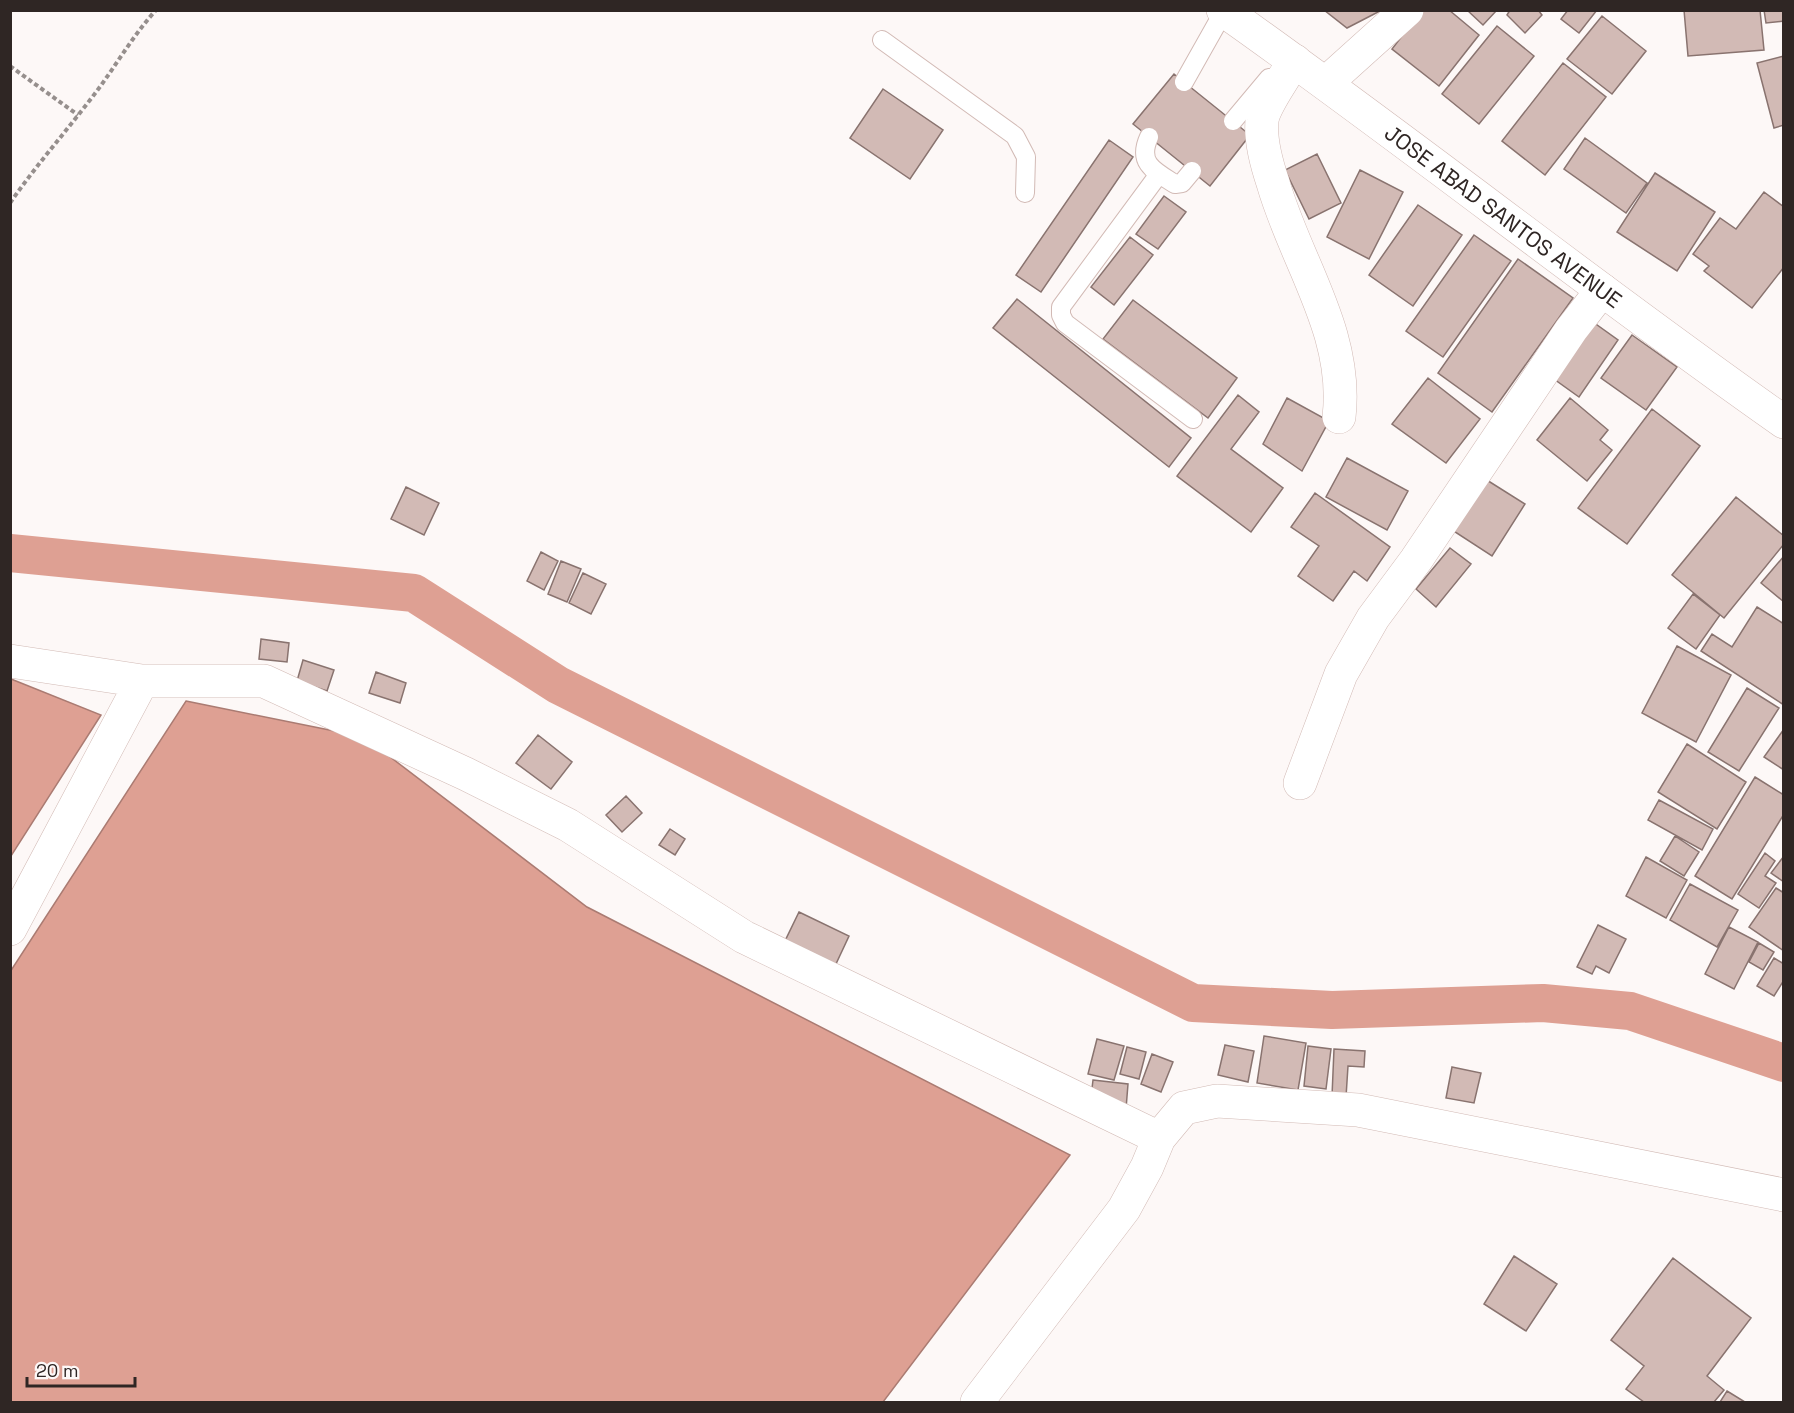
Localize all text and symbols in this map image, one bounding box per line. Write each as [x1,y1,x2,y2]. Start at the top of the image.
street label: JOSE ABAD SANTOS AVENUE [1379,118,1628,314]
scale bar [27,1350,135,1388]
text: 20 m [36,1359,79,1382]

